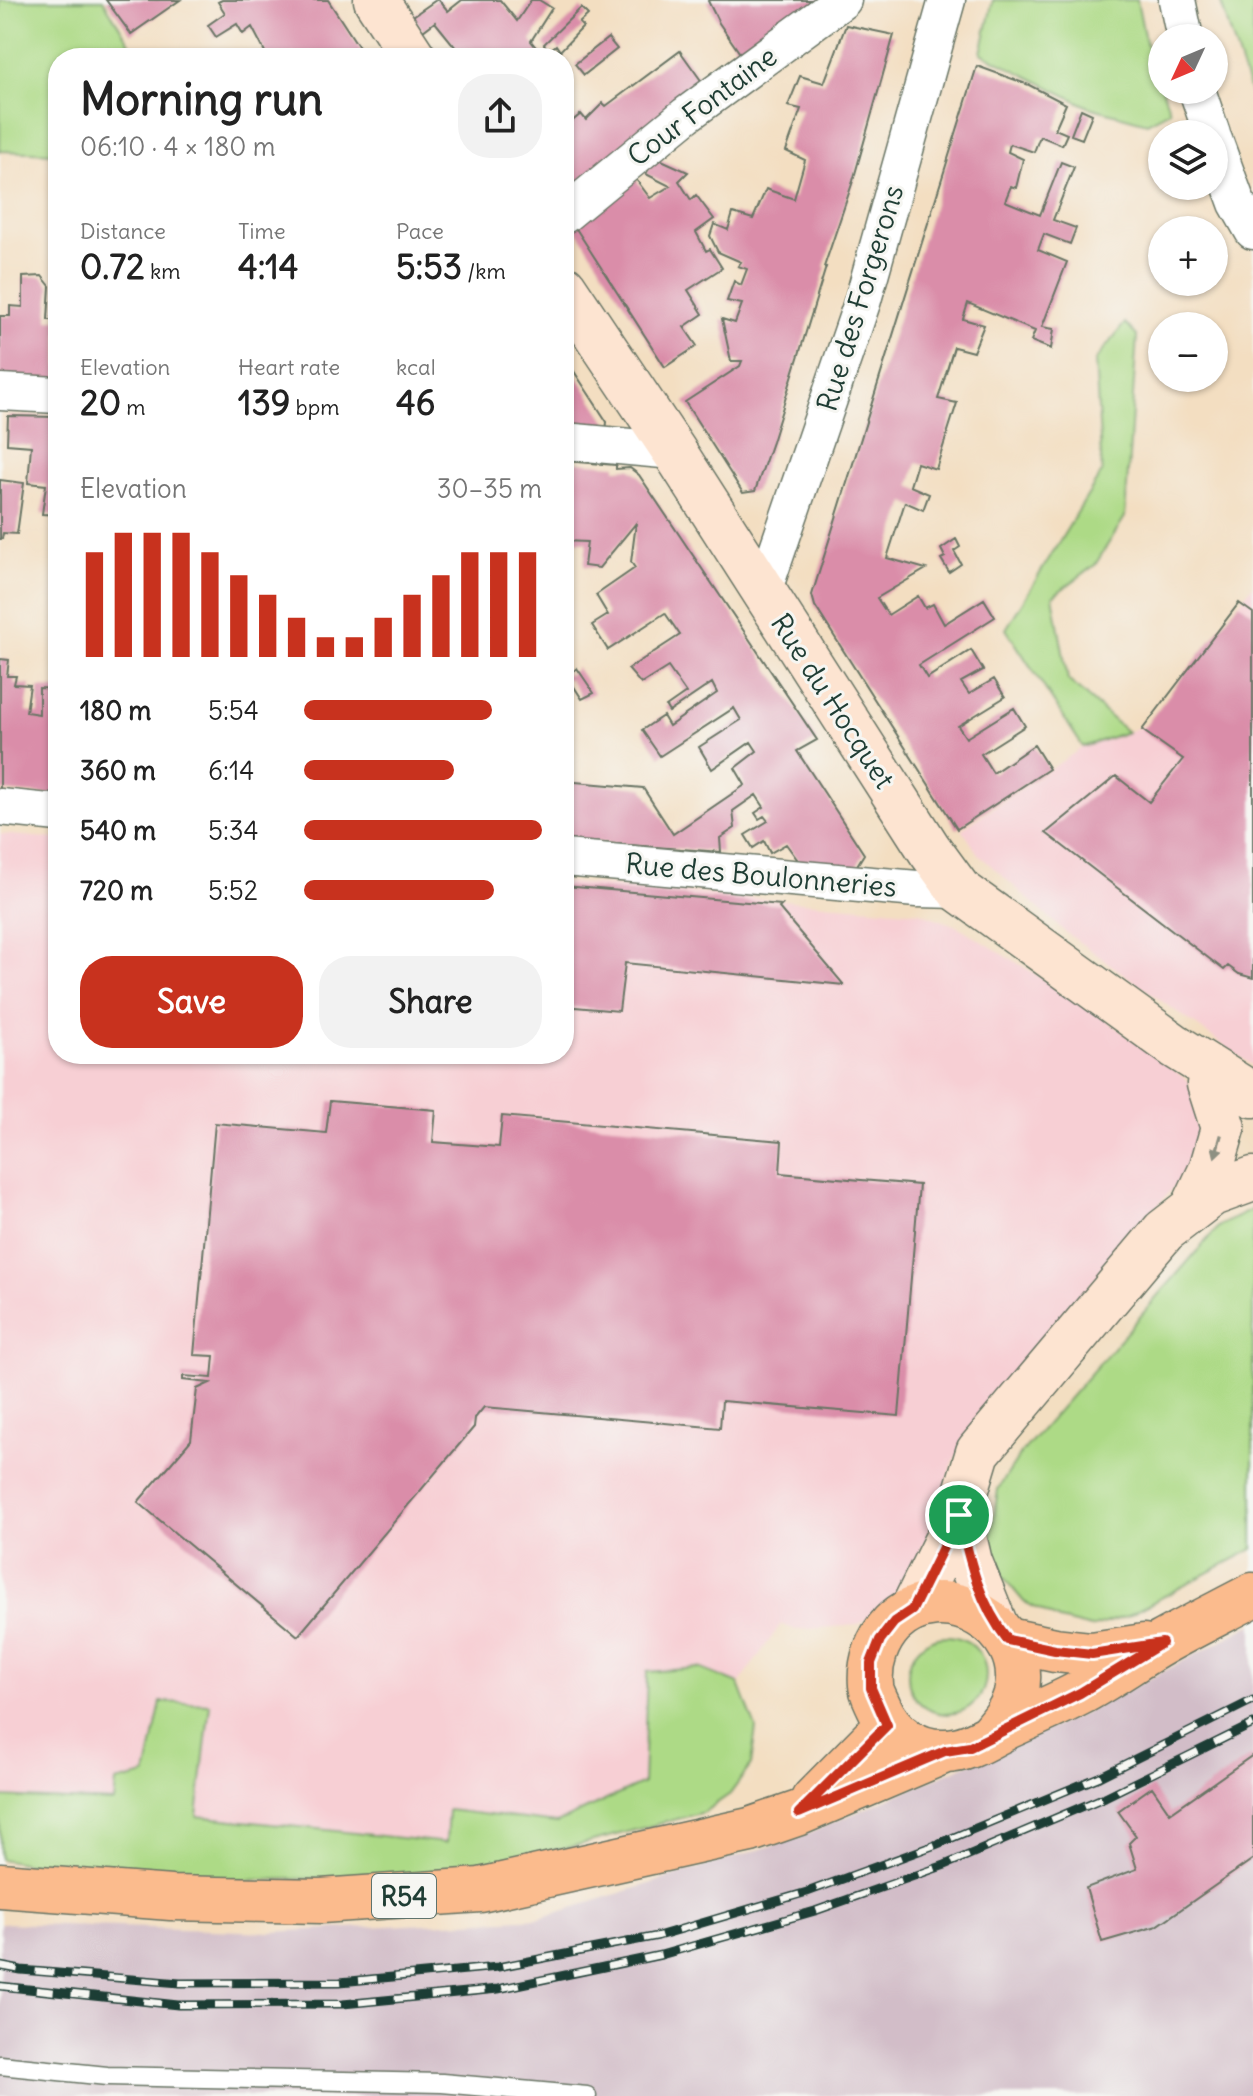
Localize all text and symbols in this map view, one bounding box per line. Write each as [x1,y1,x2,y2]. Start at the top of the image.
north arrow [1148,24,1228,104]
map controls [1148,24,1228,392]
street label: Cour Fontaine [620,38,784,174]
text: Morning run [80,72,323,127]
button: share [458,74,542,158]
button: layers [1148,120,1228,200]
text: 06:10 · 4 × 180 m [80,130,275,163]
street label: Rue des Forgerons [809,181,911,415]
button: + [1148,216,1228,296]
text: Distance [80,217,166,245]
text: Time [238,217,286,245]
text: Pace [396,217,444,245]
text: 0.72 [80,245,145,288]
text: 4:14 [238,245,299,288]
text: 5:53 [396,245,462,288]
text: km [145,257,180,285]
text: /km [462,257,506,285]
button: − [1148,312,1228,392]
text: Elevation [80,353,170,381]
text: Heart rate [238,353,340,381]
text: kcal [396,353,436,381]
text: 20 [80,381,121,424]
text: 139 [238,381,290,424]
text: 46 [396,381,435,424]
text: m [121,393,146,421]
text: bpm [290,393,340,421]
text: Elevation [80,472,187,505]
text: 30–35 m [437,472,542,505]
street label: Rue du Hocquet [763,607,903,795]
text: 180 m [80,694,151,727]
text: 5:54 [208,694,259,727]
text: 360 m [80,754,156,787]
text: 6:14 [208,754,254,787]
text: 540 m [80,814,156,847]
text: 5:34 [208,814,259,847]
street label: Rue des Boulonneries [624,845,898,905]
text: 720 m [80,874,153,907]
text: 5:52 [208,874,258,907]
button: Save [80,956,303,1048]
button: Share [319,956,542,1048]
one-way arrow [1211,1133,1223,1158]
pin [925,1481,993,1549]
icon: arrive [937,1493,981,1537]
road number: R54 [372,1874,436,1918]

